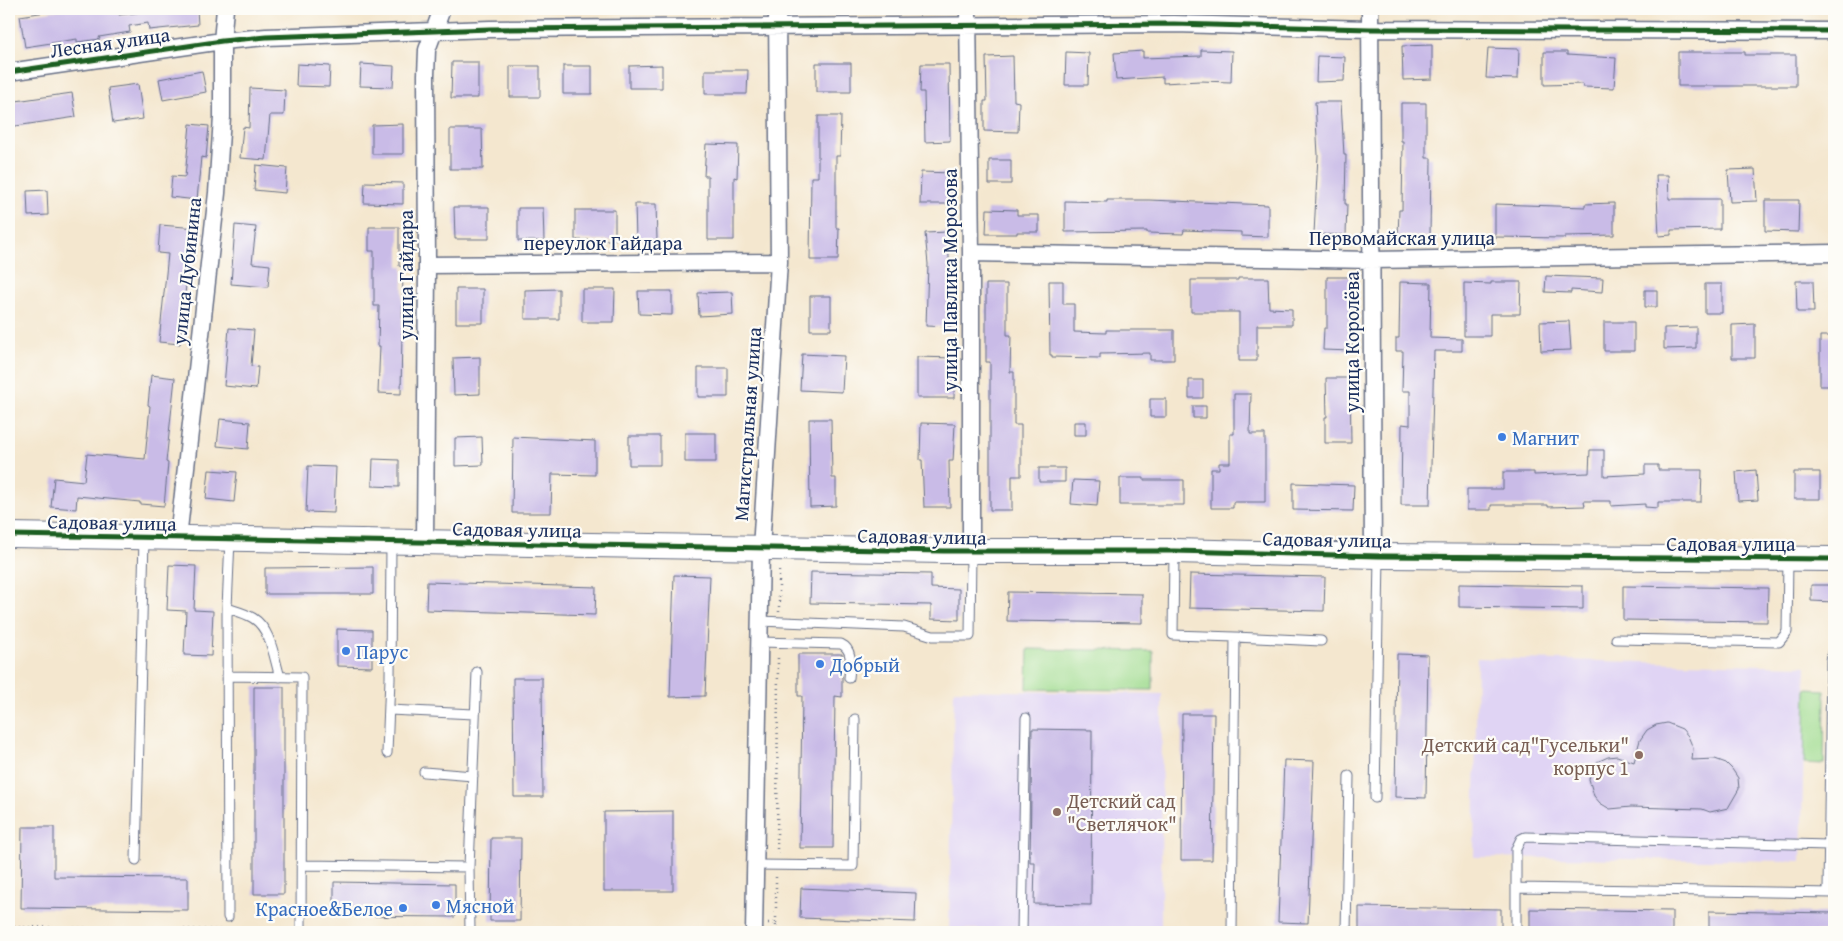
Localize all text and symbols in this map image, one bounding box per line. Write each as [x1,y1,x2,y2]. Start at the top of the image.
street label: Лесная улица [48,19,172,65]
street label: улица Павлика Морозова [935,168,964,392]
street label: улица Дубинина [164,195,208,347]
street label: улица Гайдара [391,209,420,341]
street label: Первомайская улица [1309,223,1496,252]
street label: переулок Гайдара [524,228,683,257]
street label: улица Королёва [1337,271,1366,414]
street label: Магистральная улица [726,326,768,522]
place label: Магнит [1512,423,1579,452]
marker: Магнит [1496,431,1508,443]
street label: Садовая улица [47,506,177,538]
street label: Садовая улица [452,513,582,545]
street label: Садовая улица [857,520,987,552]
street label: Садовая улица [1262,523,1392,555]
street label: Садовая улица [1666,529,1796,558]
place label: Парус [356,637,408,666]
marker: Парус [340,645,352,657]
place label: Добрый [829,650,900,679]
marker: Добрый [814,658,826,670]
place label: Детский сад"Гусельки" корпус 1 [1421,730,1629,782]
marker: Детский сад"Гусельки" корпус 1 [1633,749,1645,761]
place label: Детский сад "Светлячок" [1066,786,1177,838]
marker: Детский сад "Светлячок" [1051,806,1063,818]
place label: Мясной [446,891,515,920]
place label: Красное&Белое [256,894,393,923]
marker: Мясной [430,899,442,911]
marker: Красное&Белое [397,902,409,914]

